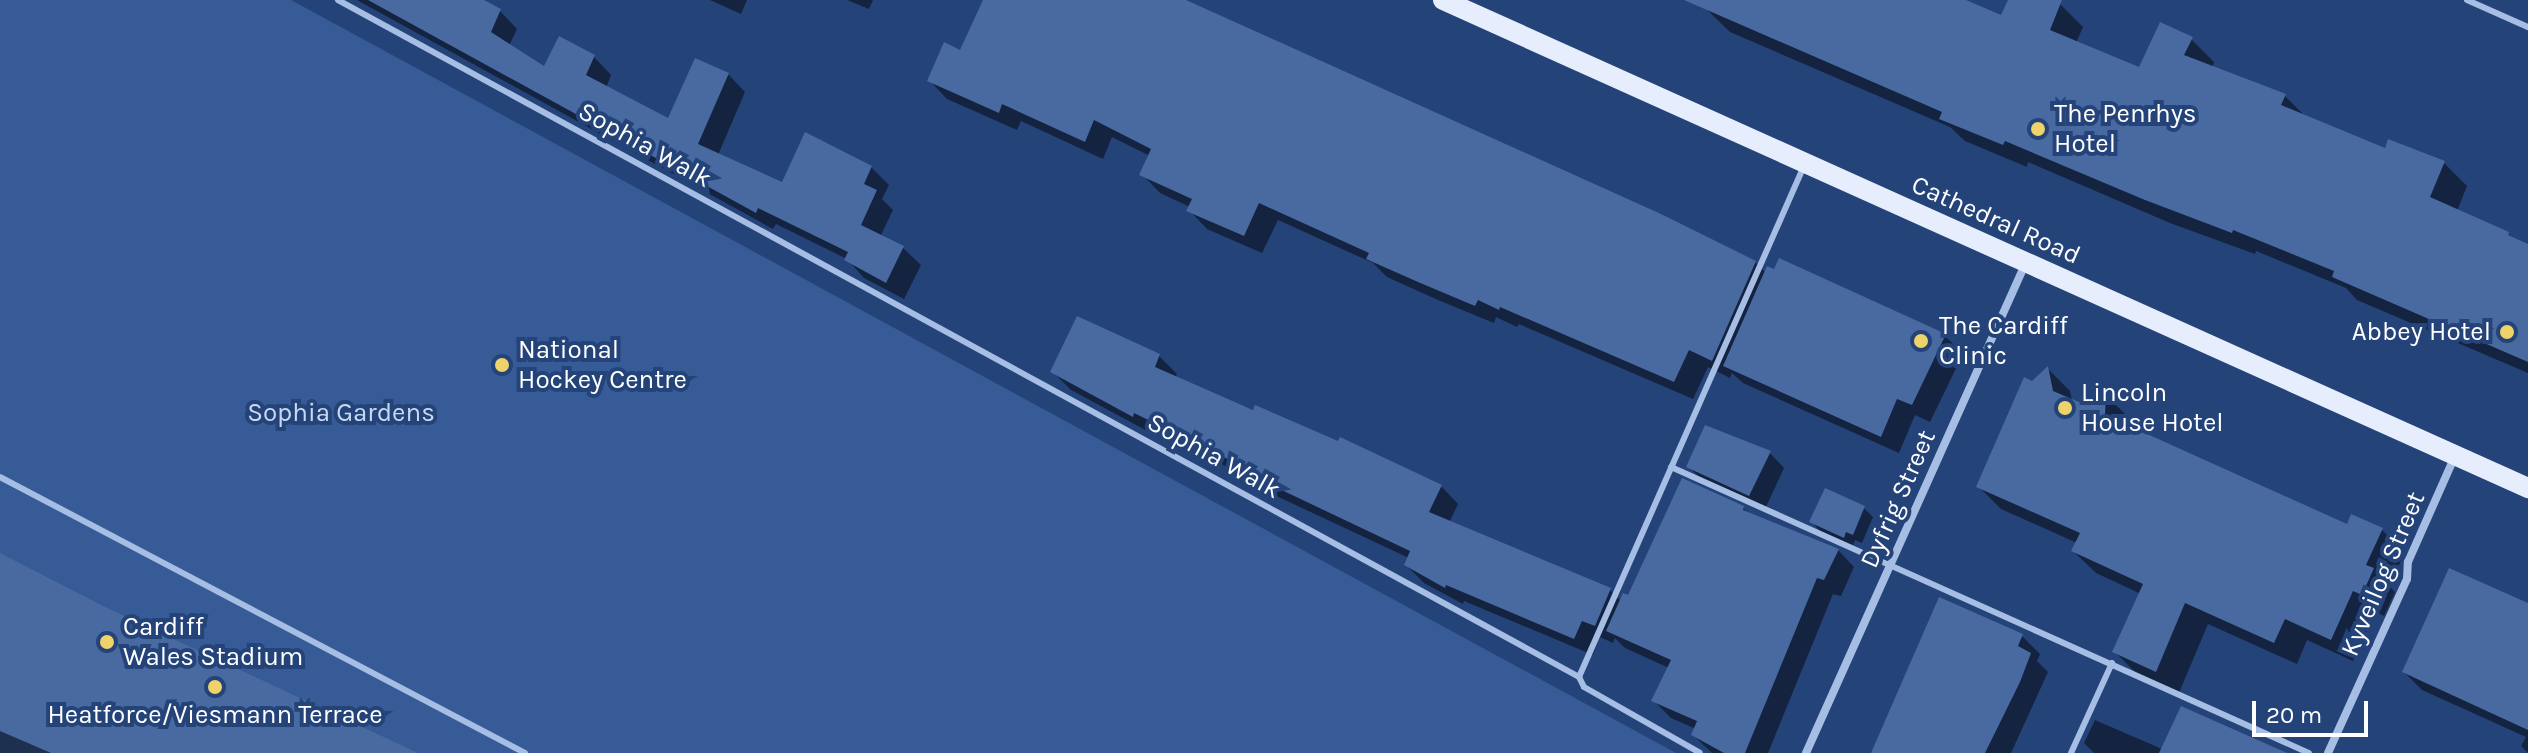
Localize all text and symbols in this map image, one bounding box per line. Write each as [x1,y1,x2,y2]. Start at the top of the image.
street label: Sophia Walk [573,96,717,194]
place label: The Penrhys Hotel [2054,98,2197,160]
marker: The Penrhys Hotel [2029,120,2047,138]
street label: Cathedral Road [1907,169,2085,271]
place label: The Cardiff Clinic [1939,310,2068,372]
place label: Abbey Hotel [2352,316,2491,348]
marker: Abbey Hotel [2498,323,2516,341]
marker: The Cardiff Clinic [1910,330,1932,352]
place label: National Hockey Centre [518,334,687,396]
marker: National Hockey Centre [493,356,511,374]
place label: Lincoln House Hotel [2081,377,2224,438]
park label: Sophia Gardens [247,397,435,429]
marker: Lincoln House Hotel [2056,399,2074,417]
street label: Sophia Walk [1142,407,1286,505]
street label: Dyfrig Street [1854,425,1942,573]
street label: Kyveilog Street [2334,487,2432,661]
place label: Cardiff Wales Stadium [123,611,303,672]
marker: Cardiff Wales Stadium [98,633,116,651]
marker: Heatforce/Viesmann Terrace [206,678,224,696]
scale bar [2256,685,2372,735]
place label: Heatforce/Viesmann Terrace [47,699,383,731]
text: 20 m [2266,701,2322,729]

